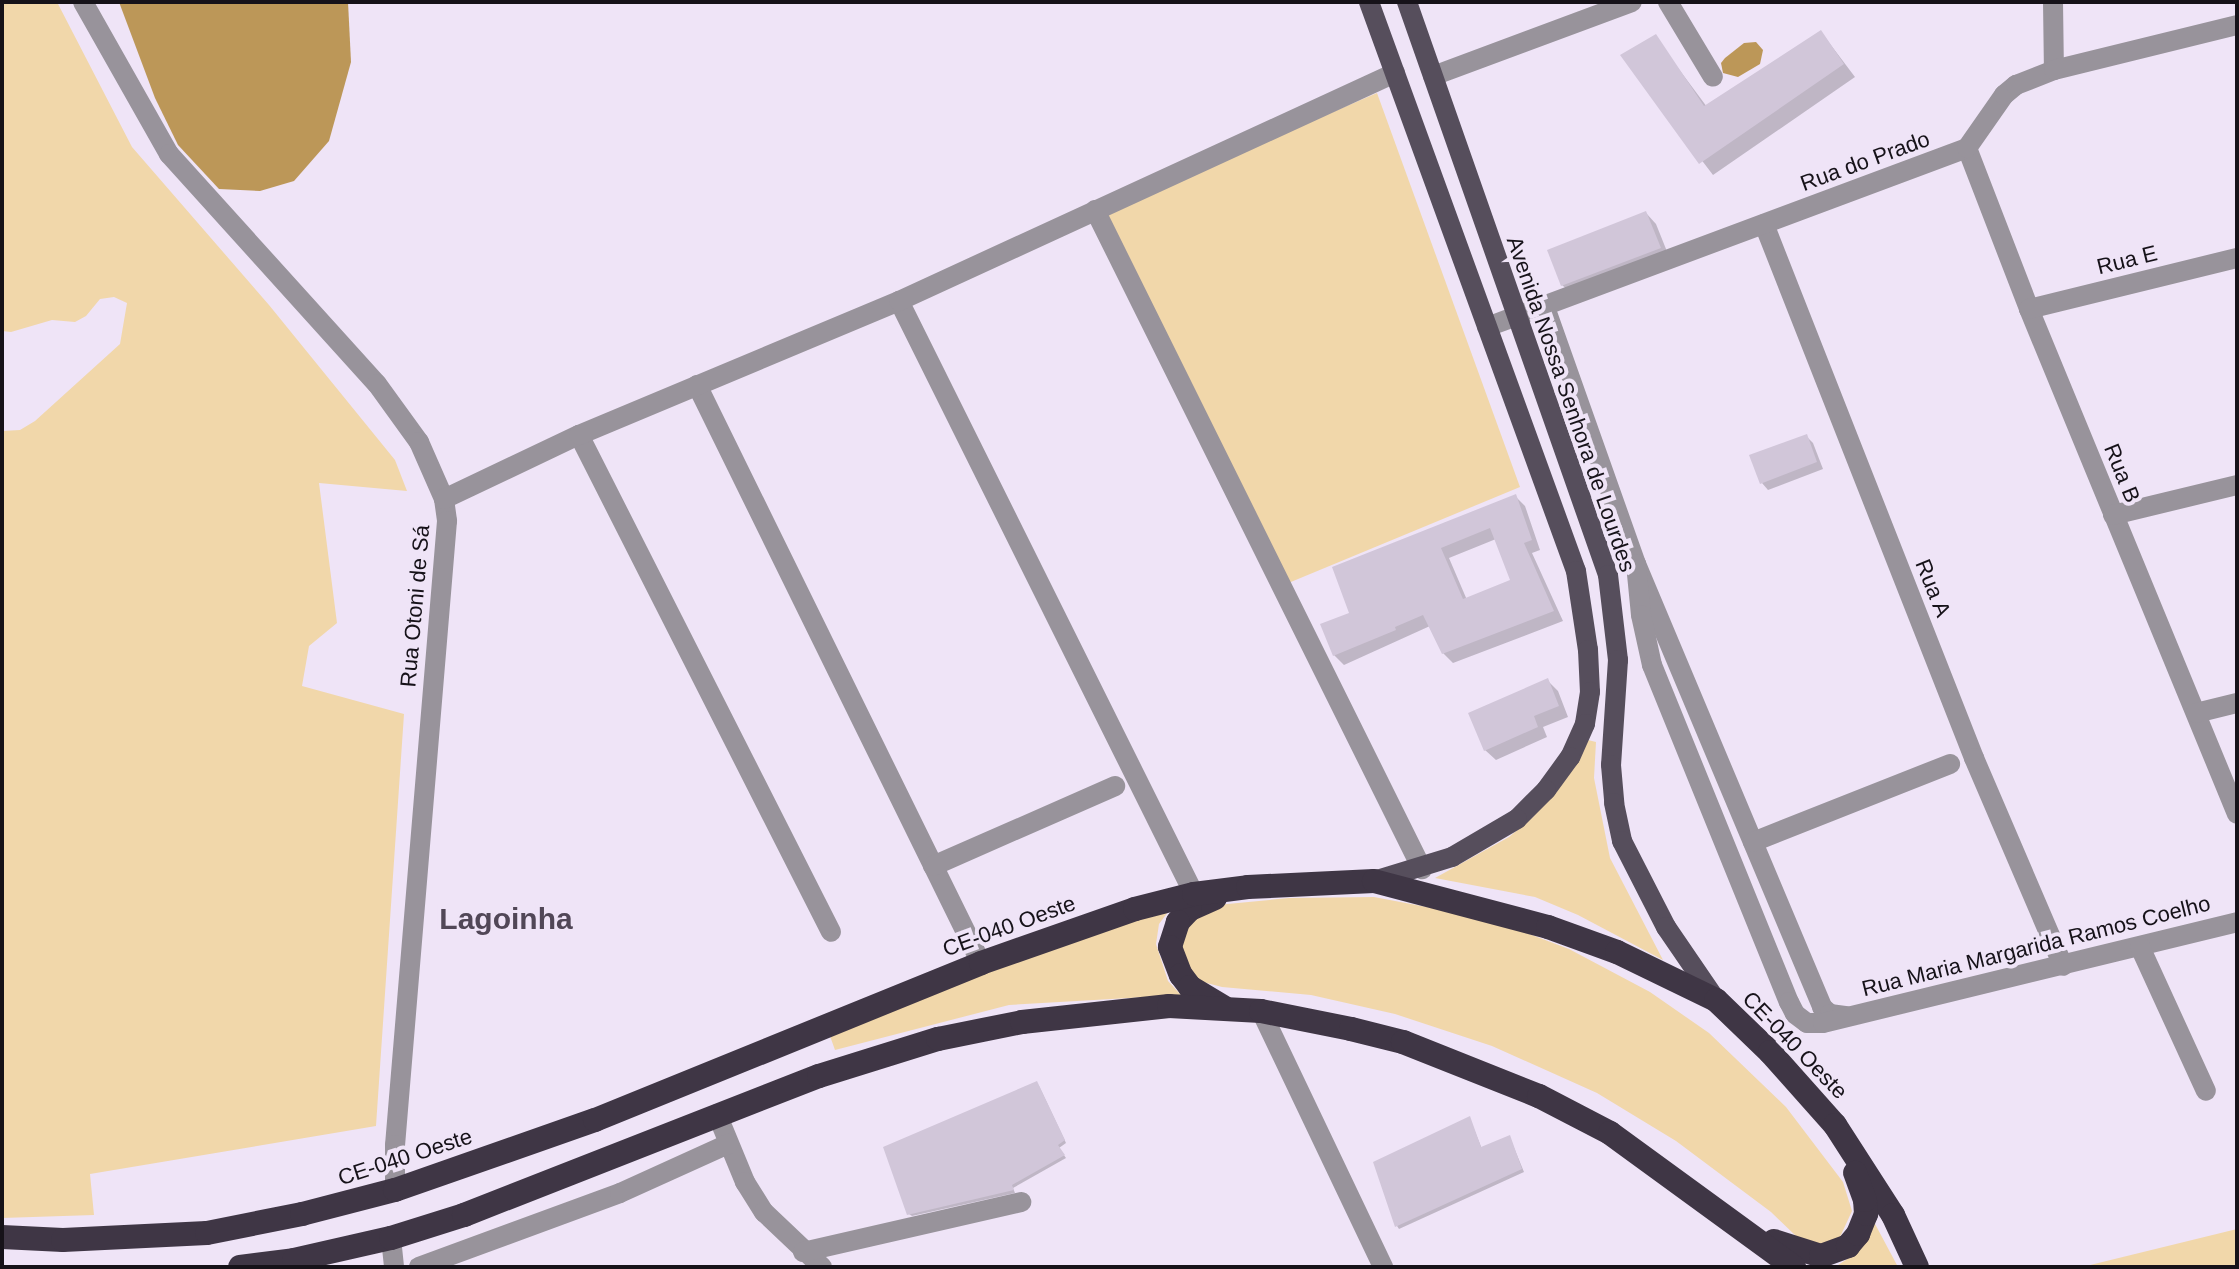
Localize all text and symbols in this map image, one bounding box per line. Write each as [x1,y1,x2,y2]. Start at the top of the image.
street label: Rua do Prado [1797,125,1933,197]
street label: Avenida Nossa Senhora de Lourdes [1501,233,1641,575]
street label: Rua E [2094,240,2160,280]
street label: Rua B [2098,440,2146,506]
street label: Rua Otoni de Sá [395,524,435,688]
street label: Rua A [1909,555,1957,621]
street label: CE-040 Oeste [939,890,1079,962]
street label: Rua Maria Margarida Ramos Coelho [1859,890,2213,1002]
district label: Lagoinha [439,901,573,937]
street label: CE-040 Oeste [1737,986,1853,1104]
street label: CE-040 Oeste [335,1123,475,1191]

